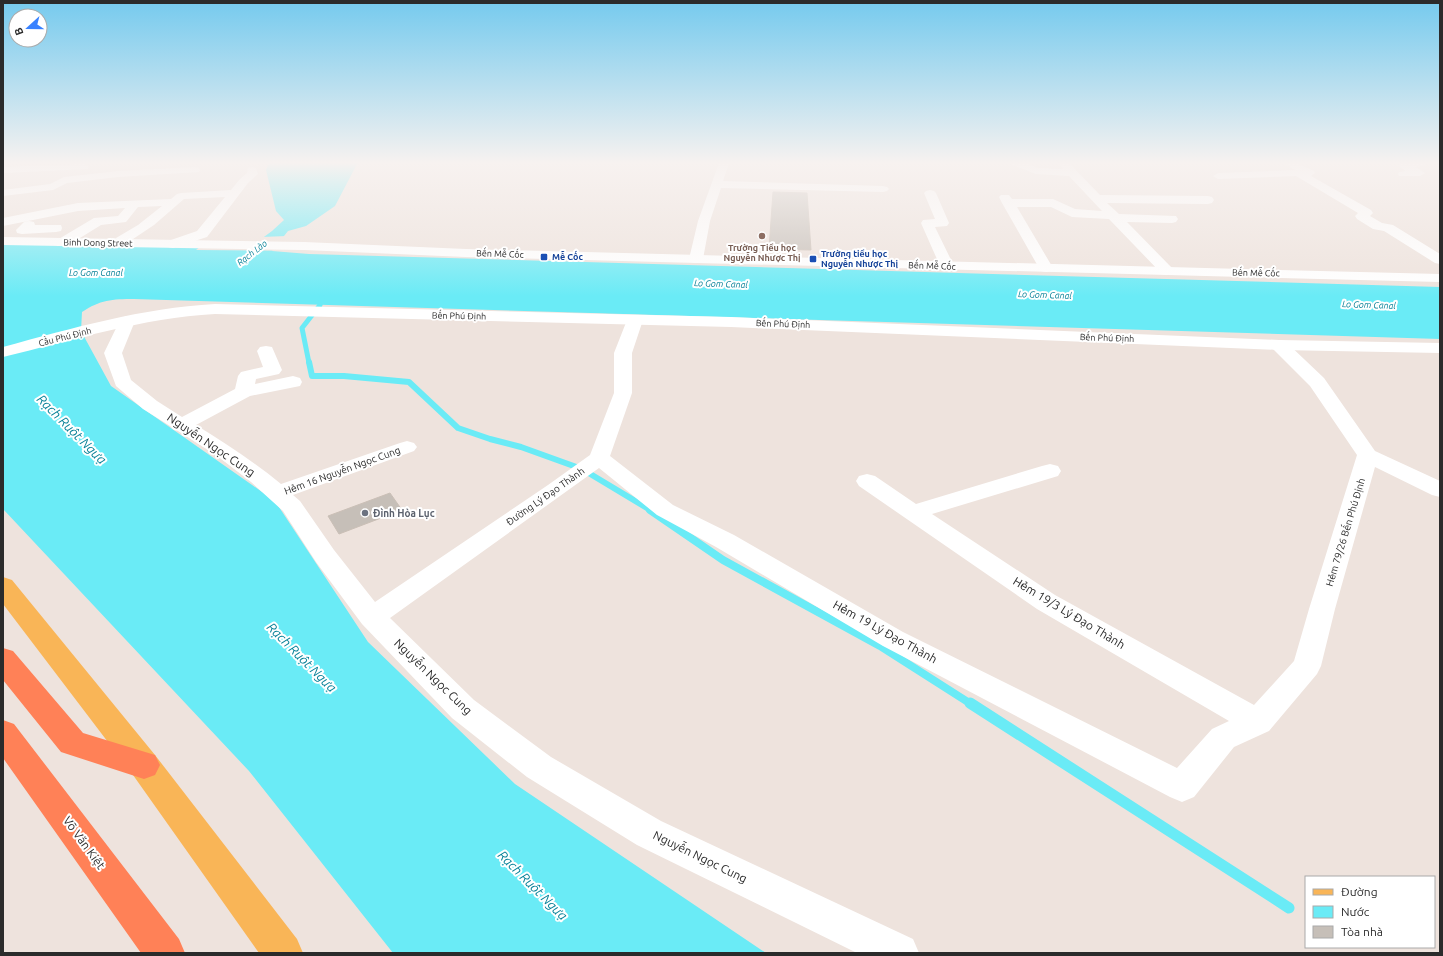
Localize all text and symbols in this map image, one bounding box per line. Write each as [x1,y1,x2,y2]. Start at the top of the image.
north arrow [8,8,48,48]
text: B [12,26,26,37]
marker: Trường Tiểu học Nguyễn Nhược Thị [757,231,767,241]
street label: Binh Dong Street [63,237,133,249]
water label: Rạch Lào [235,238,270,269]
place label: Trường Tiểu học Nguyễn Nhược Thị [723,243,801,263]
street label: Bến Mễ Cốc [476,246,524,260]
place label: Trường tiểu học Nguyễn Nhược Thị [821,249,898,269]
place label: Mễ Cốc [552,250,583,262]
marker: Mễ Cốc [539,252,549,262]
marker: Trường tiểu học Nguyễn Nhược Thị [808,254,818,264]
street label: Bến Mễ Cốc [908,258,956,272]
street label: Bến Mễ Cốc [1232,265,1280,278]
water label: Lo Gom Canal [69,268,123,278]
water label: Lo Gom Canal [694,278,749,290]
water label: Lo Gom Canal [1018,289,1073,301]
water label: Lo Gom Canal [1342,299,1397,311]
street label: Bến Phú Định [432,308,486,322]
street label: Bến Phú Định [756,316,811,331]
street label: Cầu Phú Định [37,323,93,349]
street label: Bến Phú Định [1080,330,1135,345]
water label: Rạch Ruột Ngựa [34,392,109,467]
street label: Nguyễn Ngọc Cung [164,410,258,480]
street label: Hẻm 16 Nguyễn Ngọc Cung [282,444,402,498]
street label: Đường Lý Đạo Thành [504,465,587,528]
street label: Hẻm 79/26 Bến Phú Định [1322,476,1368,588]
place label: Đình Hòa Lục [373,507,435,519]
marker: Đình Hòa Lục [360,508,370,518]
street label: Hẻm 19/3 Lý Đạo Thành [1011,574,1127,652]
street label: Hẻm 19 Lý Đạo Thành [830,598,940,666]
water label: Rạch Ruột Ngựa [264,620,339,695]
street label: Nguyễn Ngọc Cung [391,636,475,718]
street label: Võ Văn Kiệt [60,814,108,872]
street label: Nguyễn Ngọc Cung [651,828,749,886]
water label: Rạch Ruột Ngựa [495,848,570,923]
legend [1305,876,1435,948]
text: Đường [1341,885,1378,898]
text: Nước [1341,905,1370,918]
text: Tòa nhà [1341,925,1383,938]

